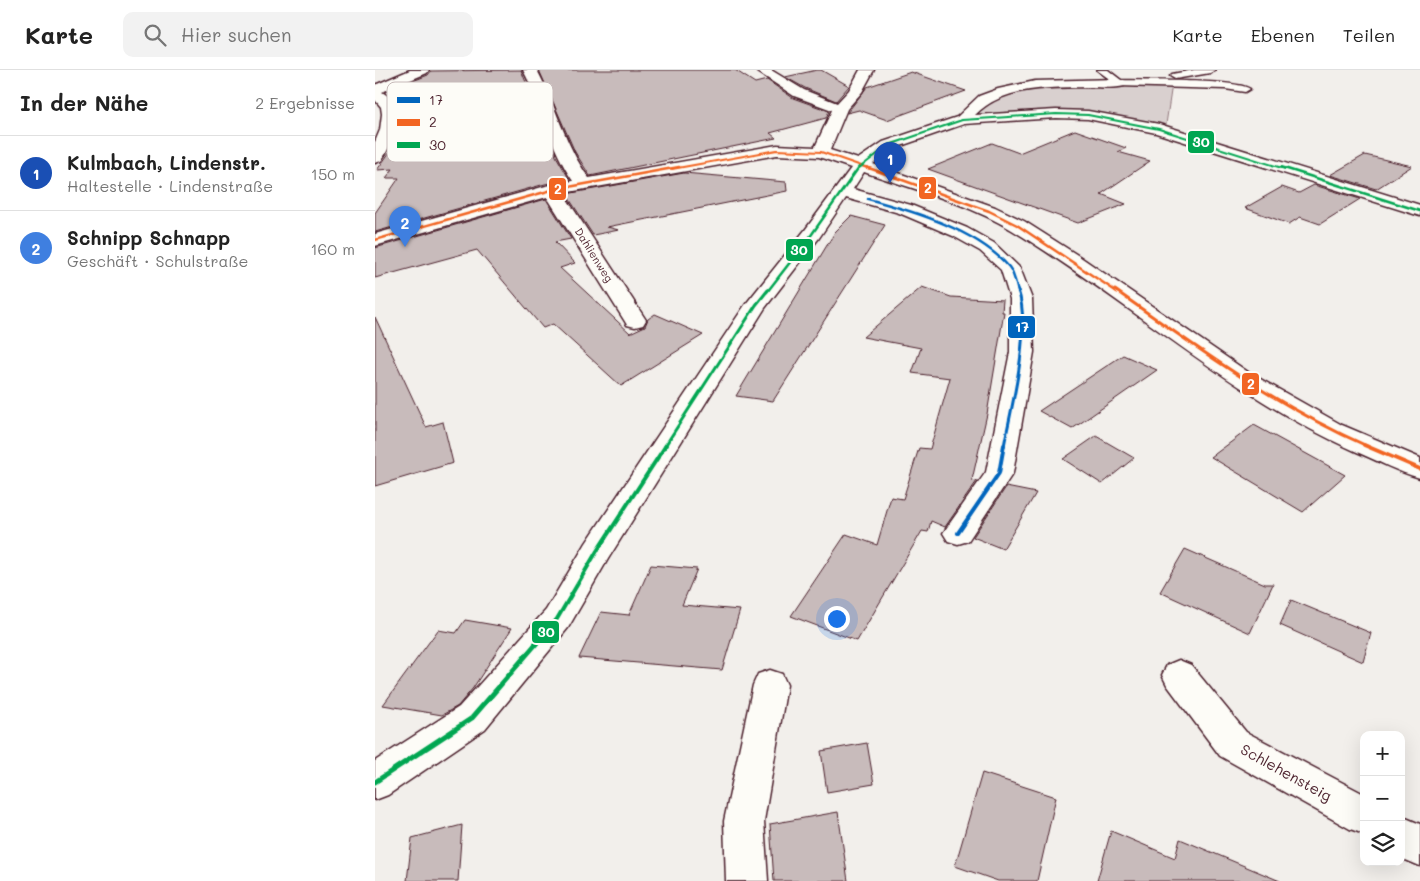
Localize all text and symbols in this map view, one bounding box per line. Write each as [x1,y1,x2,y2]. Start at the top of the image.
search box [123,12,473,57]
text: Karte [25,19,93,50]
icon: search [141,21,169,49]
text: Hier suchen [181,22,292,47]
text: Karte [1172,23,1223,47]
text: Ebenen [1251,23,1315,47]
text: Teilen [1343,23,1395,47]
legend [387,82,553,162]
text: In der Nähe [20,89,148,116]
text: 17 [429,90,443,109]
text: 2 Ergebnisse [255,92,355,113]
text: 2 [429,112,437,131]
line badge: 30 [1187,130,1215,154]
text: 30 [1192,132,1210,151]
text: 30 [429,135,446,154]
pin: 1 [874,142,906,183]
text: Kulmbach, Lindenstr. [67,150,266,175]
text: 1 [32,163,40,184]
text: 150 m [311,163,355,184]
text: Haltestelle · Lindenstraße [67,175,273,196]
line badge: 2 [918,176,937,200]
line badge: 2 [548,177,567,201]
text: 2 [924,178,932,197]
text: 2 [554,179,562,198]
pin: 2 [389,206,421,247]
text: Schnipp Schnapp [67,225,230,250]
street label: Dahlienweg [572,225,617,285]
text: 2 [32,238,40,259]
text: 160 m [310,238,355,259]
line badge: 30 [785,238,814,262]
text: 30 [790,240,808,259]
text: Geschäft · Schulstraße [67,250,249,271]
line badge: 17 [1007,315,1036,339]
text: 17 [1015,317,1029,336]
line badge: 2 [1241,372,1260,396]
text: 2 [1247,374,1255,393]
your location [824,606,850,632]
line badge: 30 [531,620,560,644]
text: 30 [537,622,555,641]
map controls [1360,731,1405,866]
button: + [1360,731,1405,776]
street label: Schlehensteig [1237,739,1336,806]
button: − [1360,776,1405,821]
button: layers [1360,821,1405,866]

